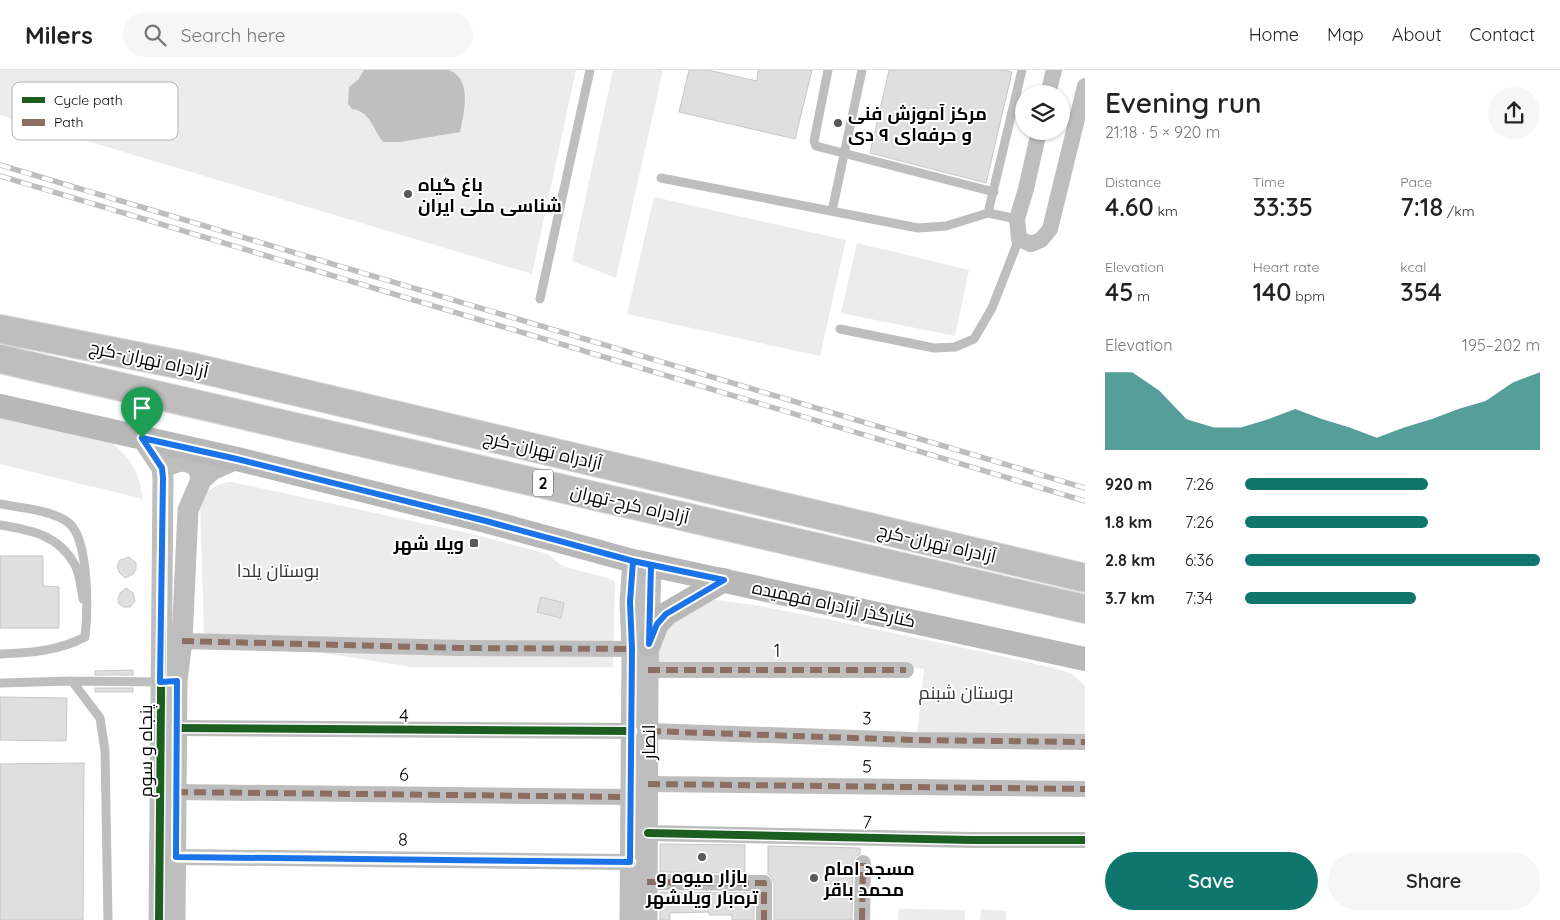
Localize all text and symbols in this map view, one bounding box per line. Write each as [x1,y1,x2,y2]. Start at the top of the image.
search box [123,12,473,57]
text: Milers [25,20,93,50]
icon: search [141,21,169,49]
text: Search here [181,23,286,47]
text: Home [1249,23,1299,46]
text: Map [1327,23,1364,46]
text: About [1392,23,1442,46]
text: Contact [1470,23,1535,46]
legend [12,82,178,140]
map controls [1015,85,1070,140]
button: layers [1015,85,1070,140]
text: Evening run [1105,85,1262,120]
button: share [1488,87,1540,139]
text: Cycle path [54,91,123,109]
place label: مرکز آموزش فنی و حرفه‌ای ۹ دی [848,102,987,146]
text: Path [54,113,83,131]
marker: مرکز آموزش فنی و حرفه‌ای ۹ دی [832,117,844,129]
text: 21:18 · 5 × 920 m [1105,122,1220,142]
place label: باغ گیاه‌ شناسی ملی ایران [418,173,562,217]
text: Distance [1105,173,1161,191]
text: Time [1253,173,1285,191]
text: Pace [1400,173,1432,191]
marker: باغ گیاه‌ شناسی ملی ایران [402,188,414,200]
text: 4.60 [1105,191,1154,222]
text: 33:35 [1253,191,1313,222]
text: 7:18 [1400,191,1443,222]
text: km [1154,202,1178,220]
text: /km [1443,202,1474,220]
text: Elevation [1105,258,1164,276]
text: Heart rate [1253,258,1319,276]
text: kcal [1400,258,1426,276]
text: 45 [1105,276,1133,307]
text: 140 [1253,276,1292,307]
text: 354 [1400,276,1442,307]
text: m [1133,287,1150,305]
text: bpm [1292,287,1325,305]
street label: آزادراه تهران-کرج [87,335,211,384]
text: Elevation [1105,335,1172,355]
text: 195–202 m [1462,335,1540,355]
pin [121,387,163,438]
icon: arrive [128,394,156,422]
street label: آزادراه تهران-کرج [481,425,605,476]
road number: 2 [533,469,553,496]
text: 920 m [1105,474,1152,494]
text: 7:26 [1185,474,1214,494]
street label: آزادراه کرج-تهران [568,479,692,530]
text: 1.8 km [1105,512,1152,532]
text: 7:26 [1185,512,1214,532]
street label: آزادراه تهران-کرج [875,518,999,569]
place label: ویلا شهر [393,532,464,555]
marker: ویلا شهر [468,537,480,549]
text: 2.8 km [1105,550,1155,570]
text: 6:36 [1185,550,1214,570]
park label: بوستان یلدا [237,559,319,582]
street label: کنارگذر آزادراه فهمیده [750,575,918,633]
text: 3.7 km [1105,588,1155,608]
text: 7:34 [1185,588,1213,608]
street label: 1 [774,639,780,662]
park label: بوستان شبنم [919,681,1013,705]
street label: پنجاه و سوم [134,704,158,797]
street label: 4 [399,704,409,727]
street label: 3 [862,706,872,730]
street label: انصار [637,724,660,761]
street label: 5 [862,754,872,778]
street label: 6 [399,762,409,786]
street label: 7 [862,810,872,834]
street label: 8 [398,827,408,851]
marker: بازار میوه و تره‌بار ویلاشهر [696,851,708,863]
button: Save [1105,852,1318,910]
button: Share [1328,852,1540,910]
place label: مسجد امام محمد باقر [823,857,915,901]
place label: بازار میوه و تره‌بار ویلاشهر [645,865,759,909]
marker: مسجد امام محمد باقر [808,872,820,884]

